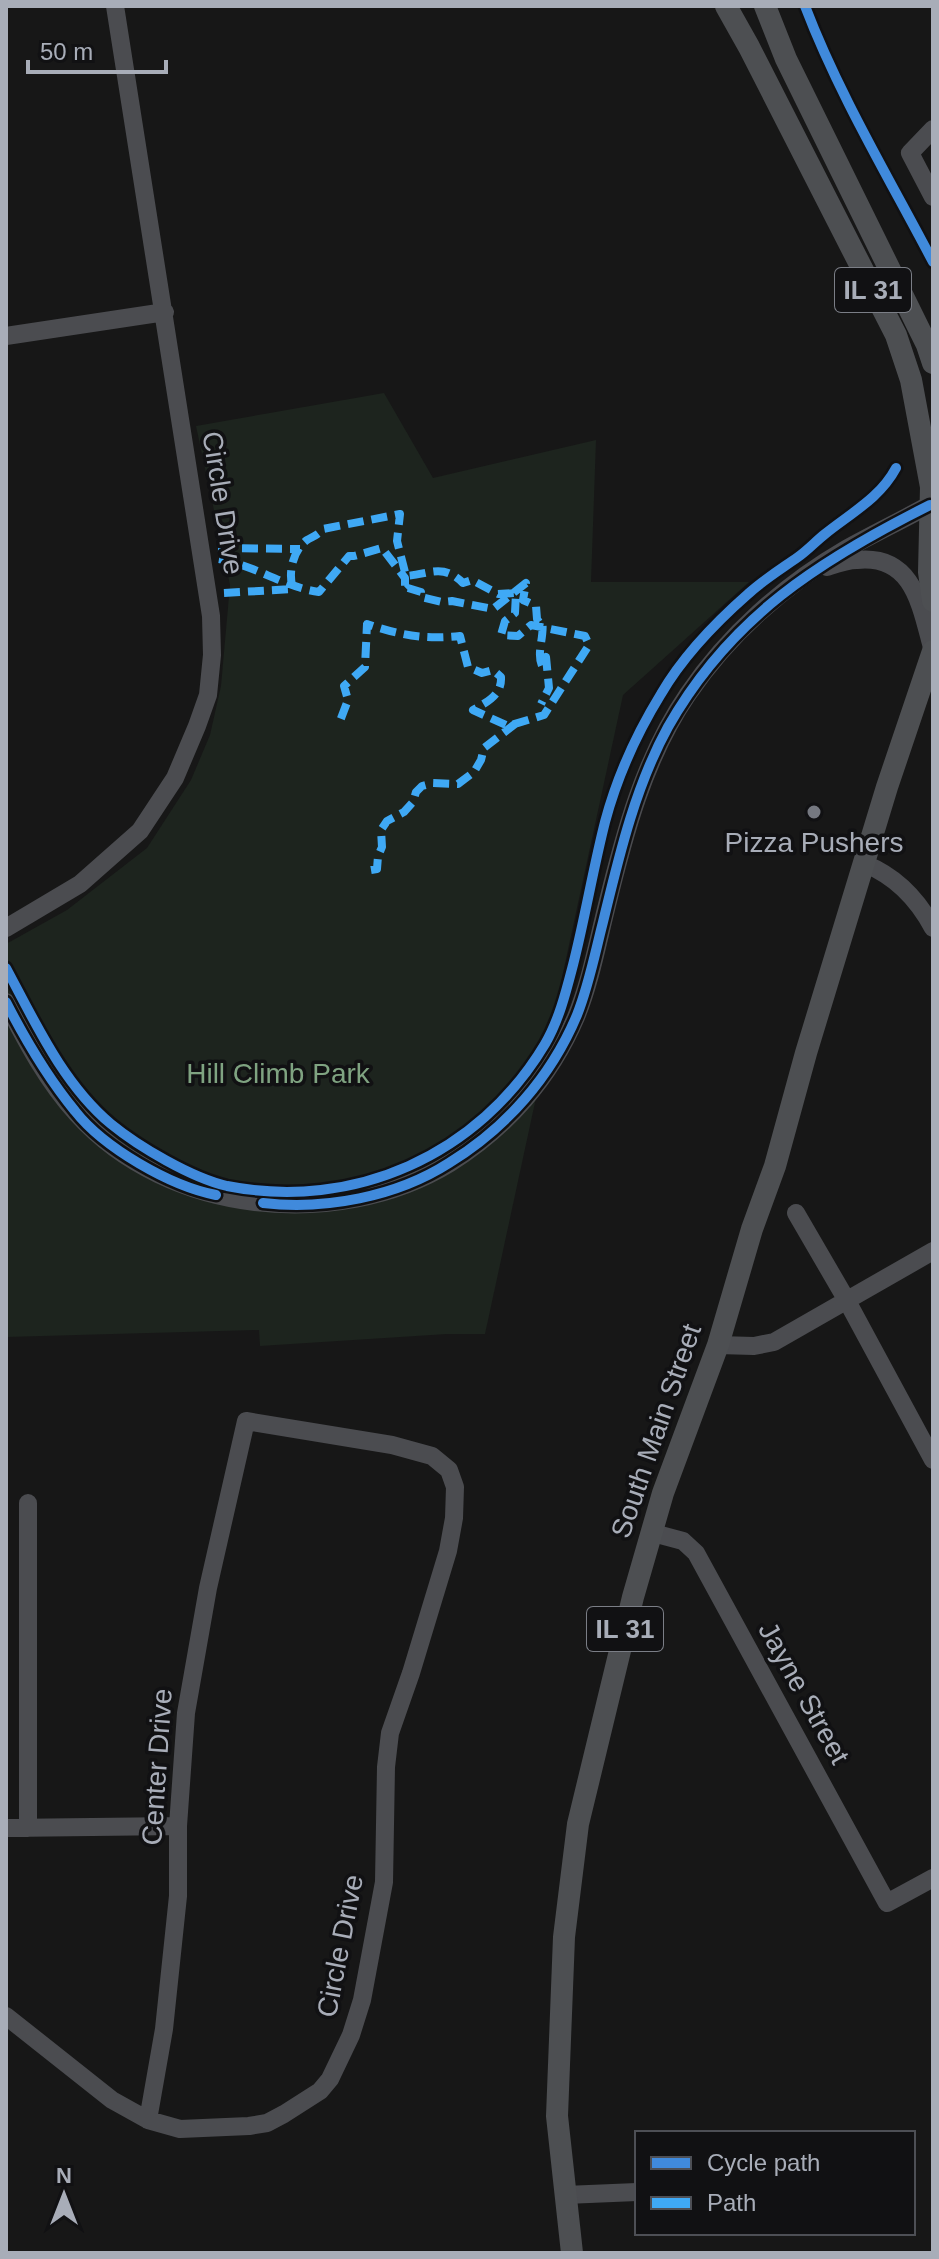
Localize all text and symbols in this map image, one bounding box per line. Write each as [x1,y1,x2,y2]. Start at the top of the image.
scale bar [28,24,166,74]
text: 50 m [40,38,93,65]
road number: IL 31 [835,268,911,312]
street label: Circle Drive [196,429,250,577]
marker: Pizza Pushers [805,803,823,821]
place label: Pizza Pushers [725,827,903,858]
park label: Hill Climb Park [186,1058,371,1089]
street label: South Main Street [605,1320,707,1542]
road number: IL 31 [587,1607,663,1651]
street label: Jayne Street [752,1617,856,1769]
street label: Center Drive [136,1688,178,1846]
street label: Circle Drive [311,1872,369,2020]
legend [635,2131,915,2235]
text: Cycle path [707,2149,820,2176]
north arrow [24,2155,104,2235]
text: N [56,2163,72,2188]
text: Path [707,2189,756,2216]

